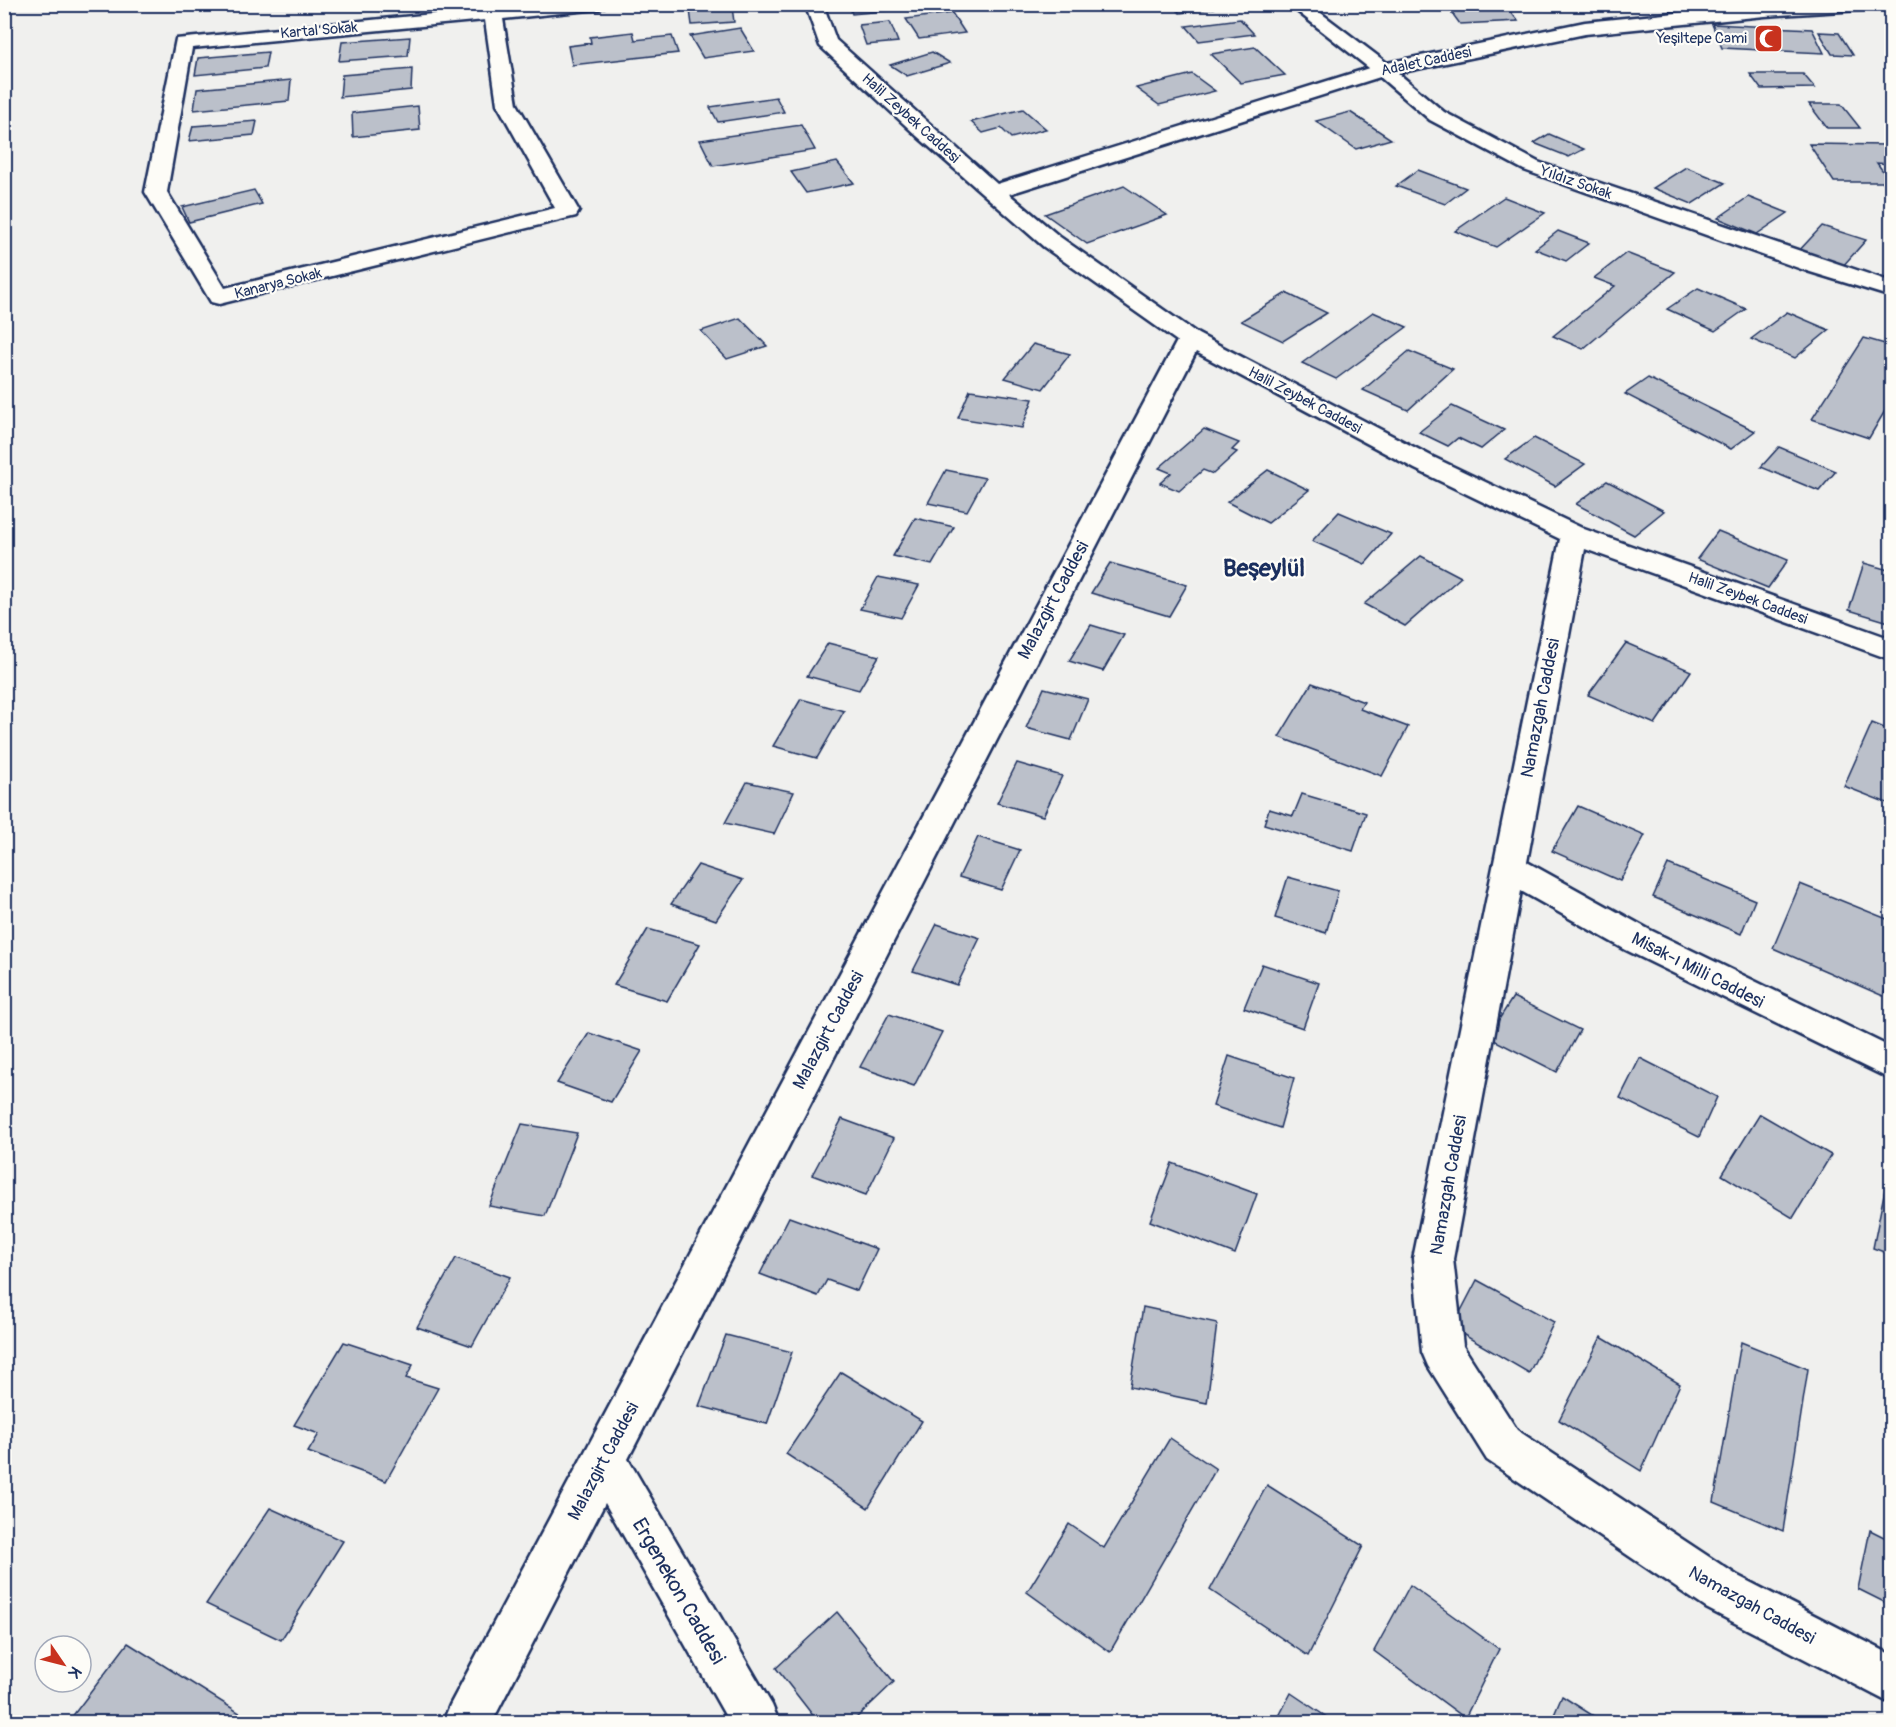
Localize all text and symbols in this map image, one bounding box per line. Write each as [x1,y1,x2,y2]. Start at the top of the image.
street label: Kartal Sokak [280,18,359,43]
mosque icon: Yeşiltepe Cami [1752,22,1784,54]
place label: Yeşiltepe Cami [1655,29,1747,48]
street label: Adalet Caddesi [1379,43,1473,80]
street label: Halil Zeybek Caddesi [858,69,964,168]
street label: Yıldız Sokak [1536,161,1615,204]
street label: Kanarya Sokak [232,263,324,304]
street label: Halil Zeybek Caddesi [1245,363,1365,438]
street label: Malazgirt Caddesi [1013,537,1094,663]
district label: Beşeylül [1223,554,1305,583]
street label: Halil Zeybek Caddesi [1686,568,1810,629]
street label: Namazgah Caddesi [1516,636,1565,780]
street label: Misak-ı Milli Caddesi [1628,927,1768,1014]
street label: Malazgirt Caddesi [788,967,869,1093]
street label: Namazgah Caddesi [1425,1113,1472,1257]
street label: Malazgirt Caddesi [563,1398,644,1524]
street label: Ergenekon Caddesi [626,1513,731,1669]
street label: Namazgah Caddesi [1684,1561,1819,1650]
north arrow [33,1634,93,1694]
text: K [63,1662,85,1682]

